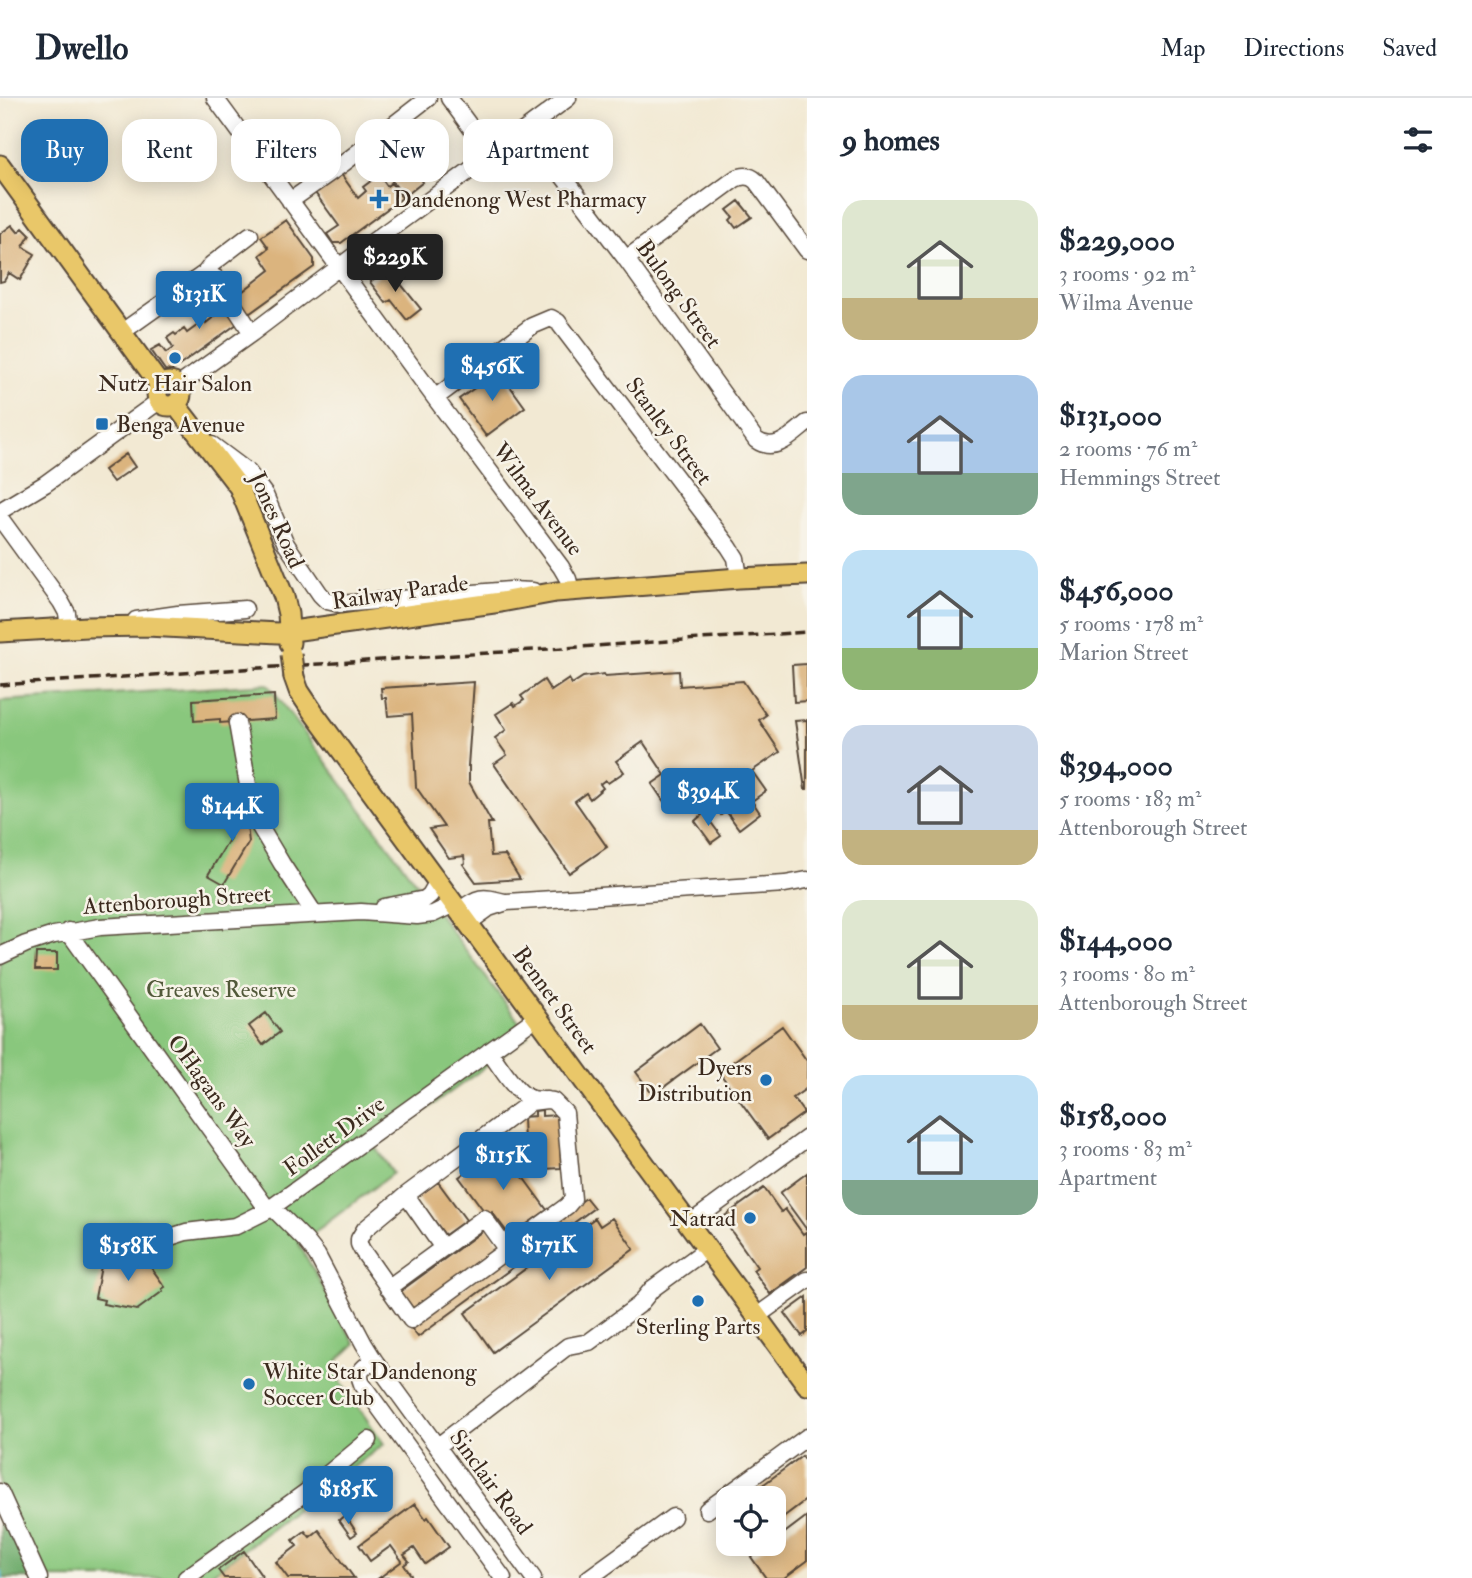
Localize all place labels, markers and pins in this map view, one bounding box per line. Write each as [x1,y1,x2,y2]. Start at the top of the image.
place label: Dandenong West Pharmacy [393,185,647,214]
marker: Dandenong West Pharmacy [371,191,387,207]
pin: $229K [346,234,444,294]
pin: $131K [150,272,248,331]
pin: $456K [443,344,541,403]
marker: Nutz Hair Salon [167,350,183,366]
place label: Nutz Hair Salon [98,369,252,398]
place label: Benga Avenue [116,410,245,439]
marker: Benga Avenue [94,416,110,432]
pin: $394K [659,768,757,828]
pin: $144K [183,784,281,843]
place label: Dyers Distribution [638,1053,752,1108]
marker: Dyers Distribution [758,1072,774,1088]
pin: $115K [454,1132,552,1192]
place label: Natrad [670,1204,736,1233]
marker: Natrad [742,1210,758,1226]
pin: $171K [500,1222,598,1282]
pin: $158K [79,1224,177,1283]
marker: Sterling Parts [690,1293,706,1309]
place label: Sterling Parts [636,1312,760,1341]
place label: White Star Dandenong Soccer Club [262,1357,477,1412]
marker: White Star Dandenong Soccer Club [241,1376,257,1392]
pin: $185K [299,1466,397,1526]

